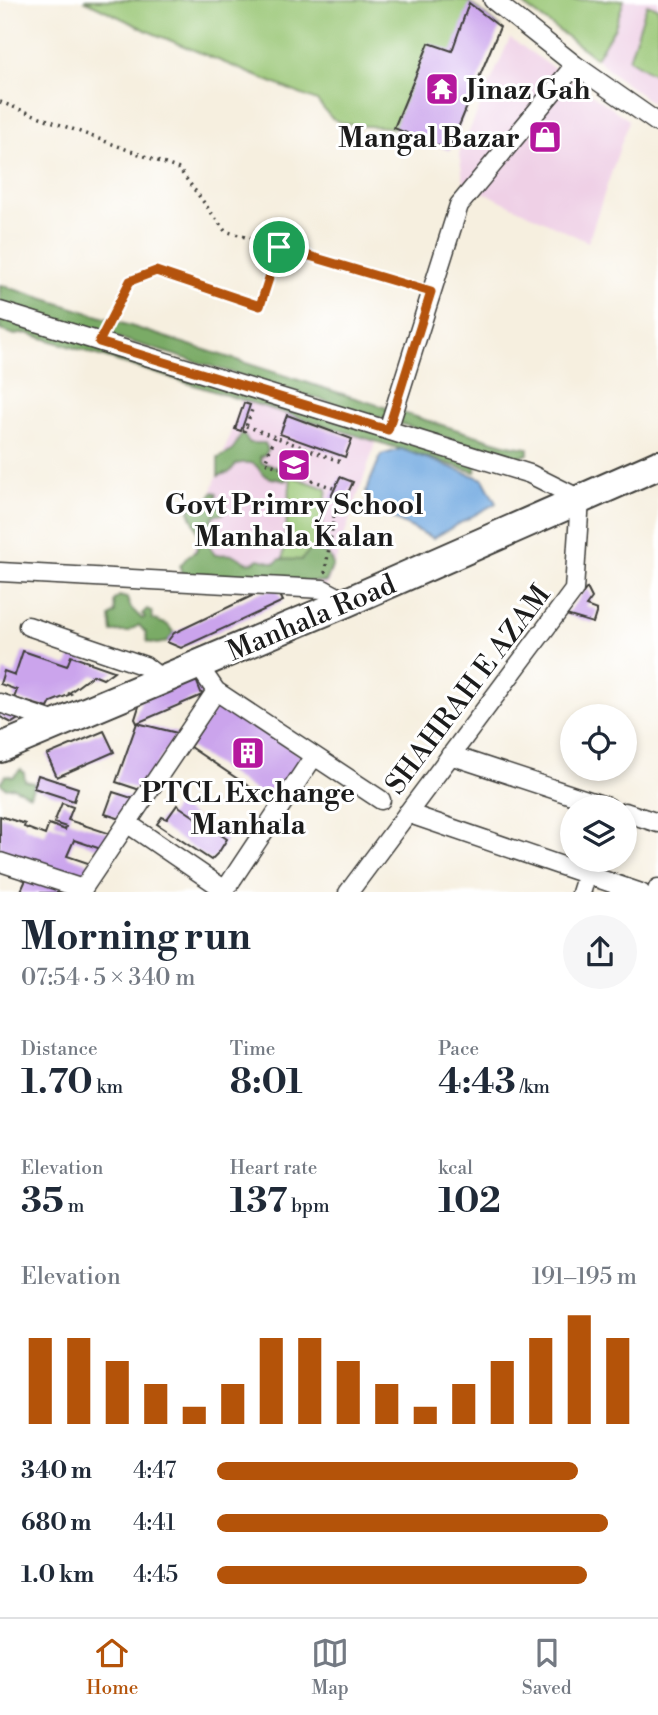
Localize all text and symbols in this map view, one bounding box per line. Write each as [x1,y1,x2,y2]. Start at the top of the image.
temple icon: Jinaz Gah [423,70,461,108]
place label: Jinaz Gah [462,73,591,108]
shop icon: Mangal Bazar [526,118,564,156]
place label: Mangal Bazar [338,121,520,156]
pin [249,217,309,277]
icon: arrive [260,228,298,266]
school or university icon: Govt Primry School Manhala Kalan [275,446,313,484]
place label: Govt Primry School Manhala Kalan [165,488,423,555]
street label: Manhala Road [222,567,401,670]
street label: SHAHRAH E AZAM [378,578,558,801]
map controls [560,704,637,872]
button: locate [560,704,637,781]
building icon: PTCL Exchange Manhala [229,734,267,772]
place label: PTCL Exchange Manhala [141,776,355,843]
button: layers [560,795,637,872]
text: Morning run [21,914,251,961]
button: share [563,915,637,989]
text: 07:54 · 5 × 340 m [21,964,195,992]
text: Distance [21,1037,98,1061]
text: Time [230,1037,275,1061]
text: Pace [438,1037,479,1061]
text: 1.70 [21,1061,93,1104]
text: 8:01 [230,1061,303,1104]
text: 4:43 [438,1061,516,1104]
text: km [93,1075,123,1099]
text: /km [516,1075,550,1099]
text: Elevation [21,1156,103,1180]
text: Heart rate [230,1156,317,1180]
text: kcal [438,1156,473,1180]
text: 35 [21,1180,64,1223]
text: 137 [230,1180,287,1223]
text: 102 [438,1180,501,1223]
text: m [64,1194,84,1218]
text: bpm [287,1194,330,1218]
text: Elevation [21,1263,121,1291]
text: 191–195 m [532,1263,637,1291]
text: 340 m [21,1457,92,1485]
text: 4:47 [133,1457,176,1485]
text: 680 m [21,1509,91,1537]
text: 4:41 [133,1509,175,1537]
text: 1.0 km [21,1561,94,1589]
text: 4:45 [133,1561,178,1589]
tab: Home [86,1634,138,1700]
tab: Map [311,1634,349,1700]
tab: Saved [522,1634,572,1700]

